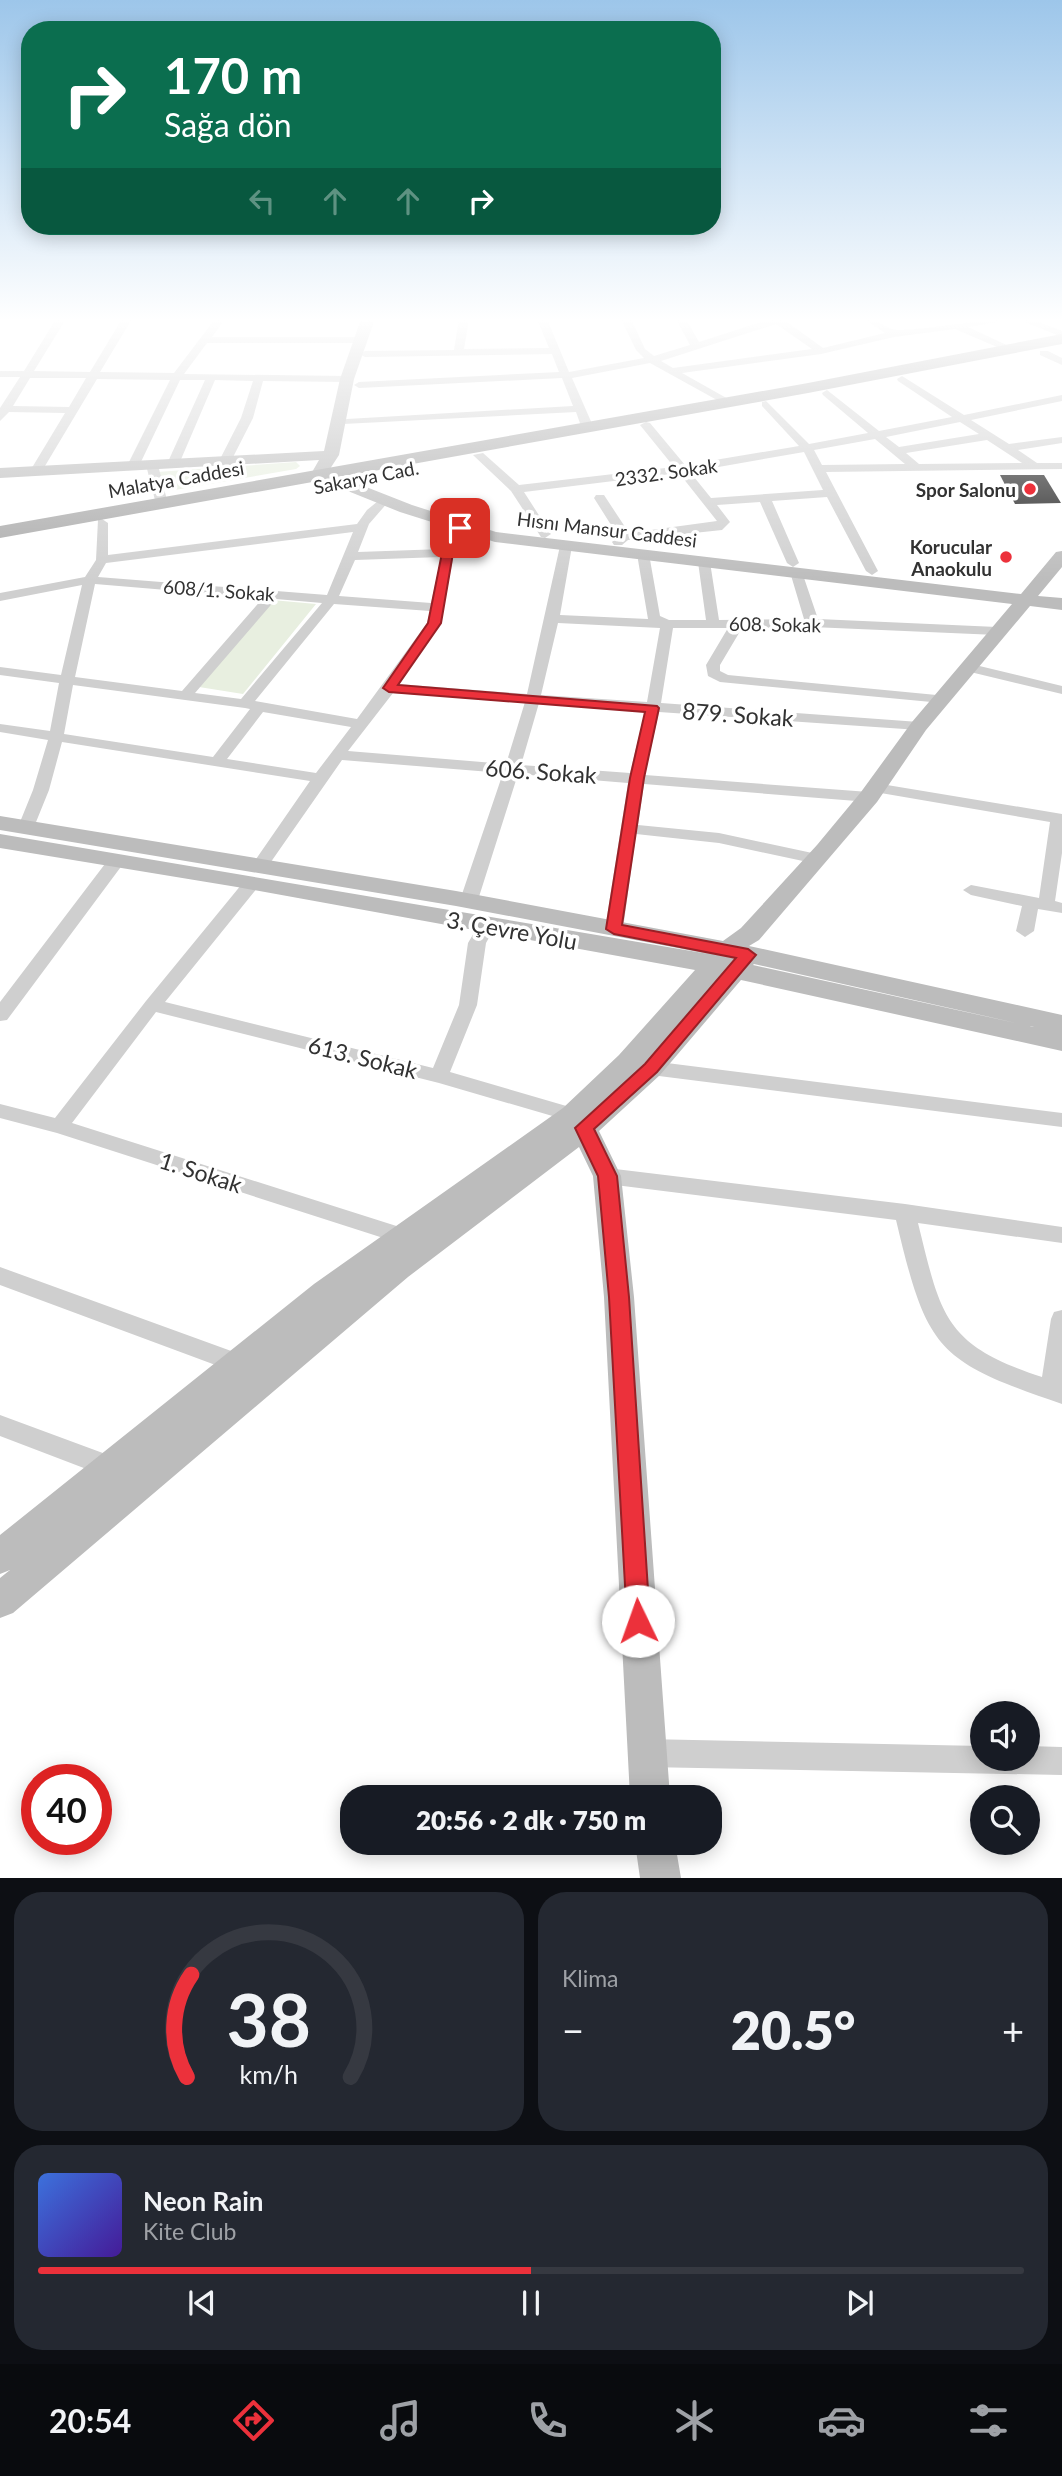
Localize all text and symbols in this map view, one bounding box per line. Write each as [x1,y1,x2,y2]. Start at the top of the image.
text: 170 m [164,46,302,104]
icon: right [49,49,140,140]
text: Sağa dön [164,105,292,144]
icon: left [243,182,281,220]
icon: ahead [316,182,354,220]
icon: ahead [389,182,427,220]
icon: right [462,182,500,220]
street label: 2332. Sokak [613,453,719,491]
street label: Malatya Caddesi [106,456,246,502]
street label: Sakarya Cad. [311,456,421,498]
place label: Spor Salonu [916,478,1016,501]
marker: Spor Salonu [1022,481,1038,497]
pin [430,498,490,558]
street label: Hısnı Mansur Caddesi [516,507,698,551]
icon: arrive [441,509,479,547]
place label: Korucular Anaokulu [910,535,993,580]
marker: Korucular Anaokulu [998,549,1014,565]
street label: 608/1. Sokak [162,575,276,605]
street label: 608. Sokak [729,612,822,636]
street label: 879. Sokak [681,696,795,732]
street label: 606. Sokak [484,753,598,789]
street label: 3. Çevre Yolu [445,905,579,955]
street label: 613. Sokak [305,1030,421,1084]
street label: 1. Sokak [156,1146,246,1199]
position arrow [601,1584,675,1658]
map controls [970,1701,1040,1855]
button: sound [970,1701,1040,1771]
speed limit sign: 40 [21,1764,112,1855]
button: search [970,1785,1040,1855]
text: 20:56 · 2 dk · 750 m [416,1804,646,1836]
text: Klima [562,1964,619,1992]
text: 38 [227,1976,311,2064]
text: 20.5° [731,1999,855,2061]
text: − [562,2007,584,2053]
text: + [1002,2007,1024,2053]
text: km/h [240,2059,298,2089]
text: Neon Rain [143,2185,263,2217]
text: Kite Club [143,2217,236,2245]
icon: previous [183,2284,221,2322]
icon: pause [512,2284,550,2322]
icon: next [841,2284,879,2322]
icon: directions [229,2396,278,2445]
icon: music [376,2396,425,2445]
icon: phone [523,2396,572,2445]
icon: climate [670,2396,719,2445]
icon: car [817,2396,866,2445]
icon: filters [964,2396,1013,2445]
text: 20:54 [49,2401,131,2440]

